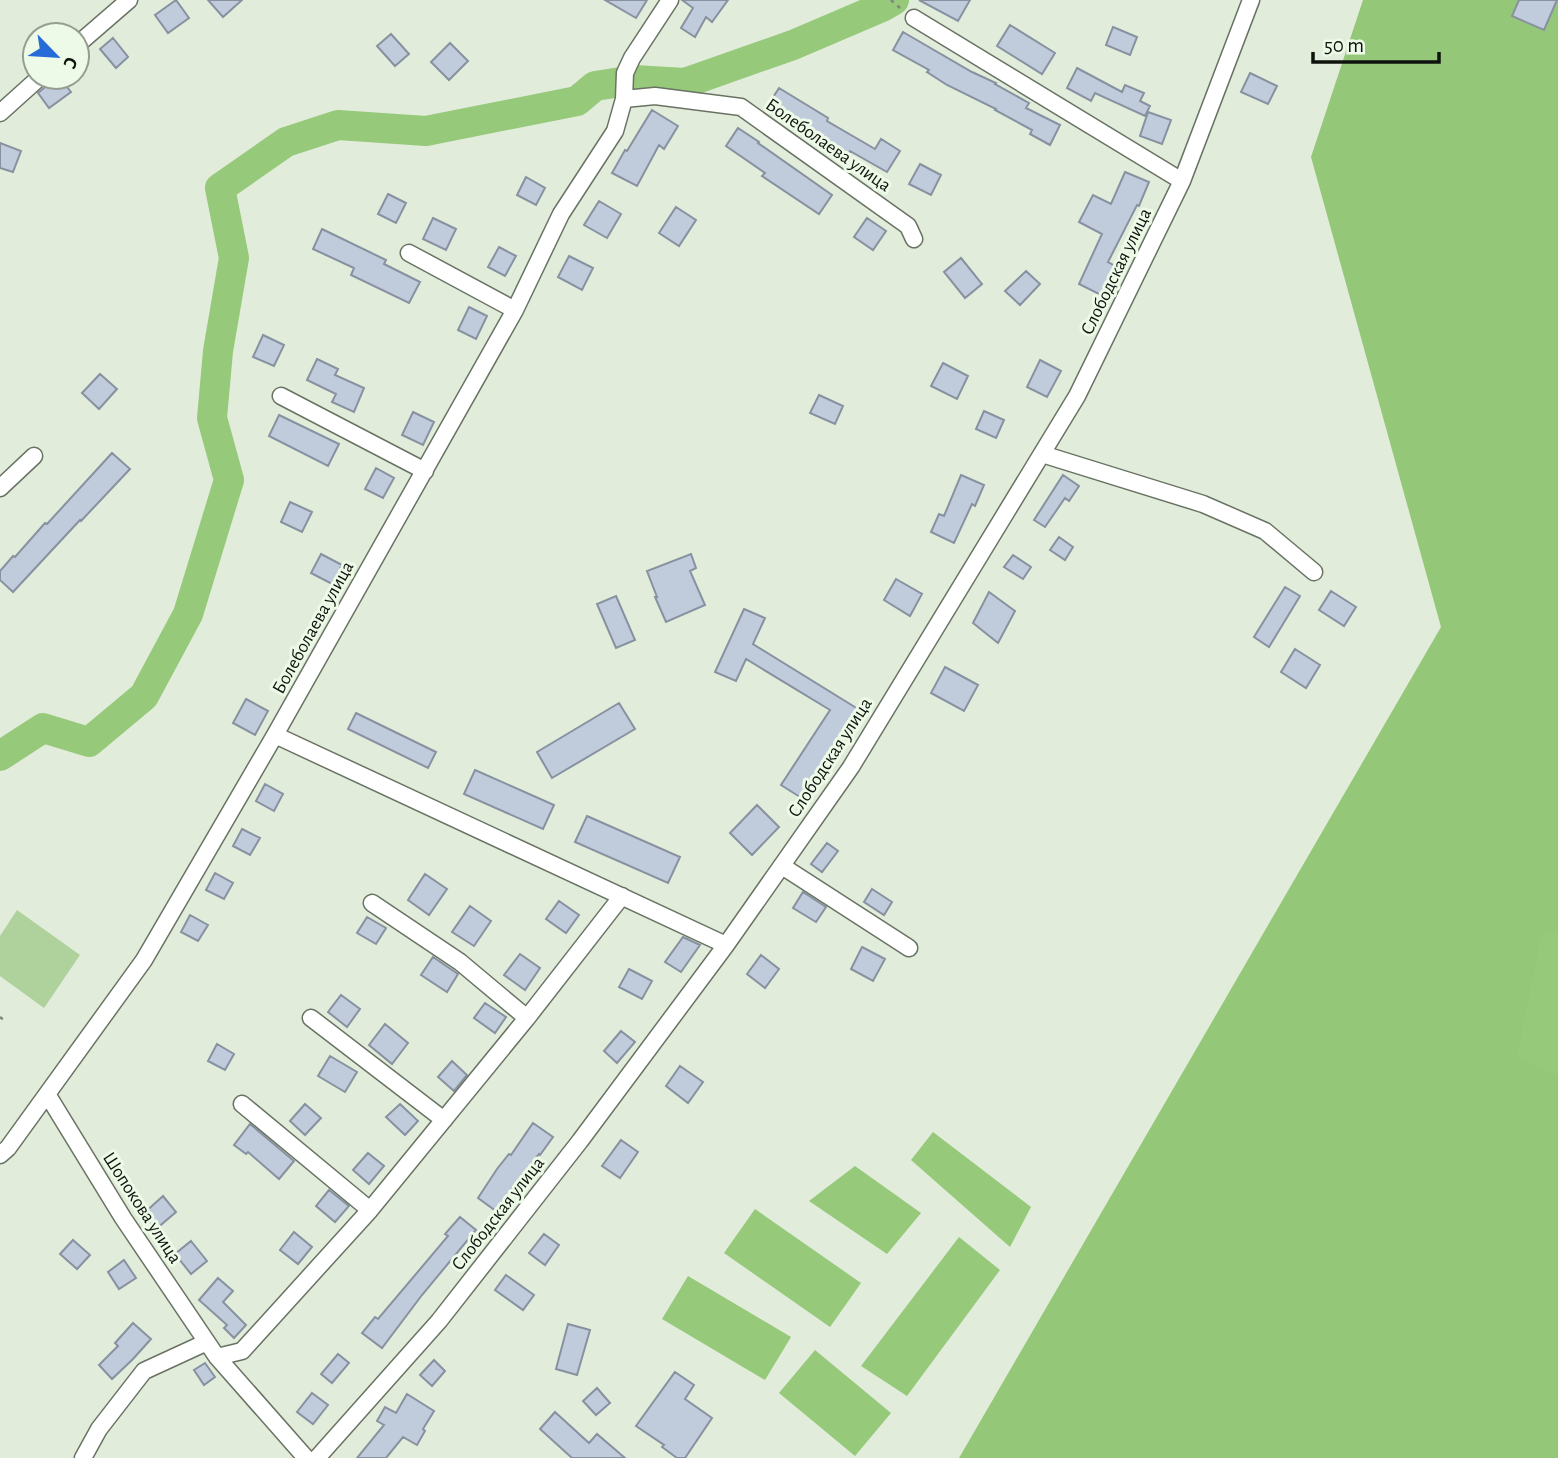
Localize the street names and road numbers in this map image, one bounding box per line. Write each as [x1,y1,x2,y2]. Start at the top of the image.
street label: Болеболаева улица [762,95,895,196]
street label: Слободская улица [1077,205,1155,338]
street label: Болеболаева улица [269,558,358,697]
street label: Слободская улица [785,694,876,821]
street label: Шопокова улица [99,1149,185,1267]
street label: Слободская улица [448,1153,548,1274]

